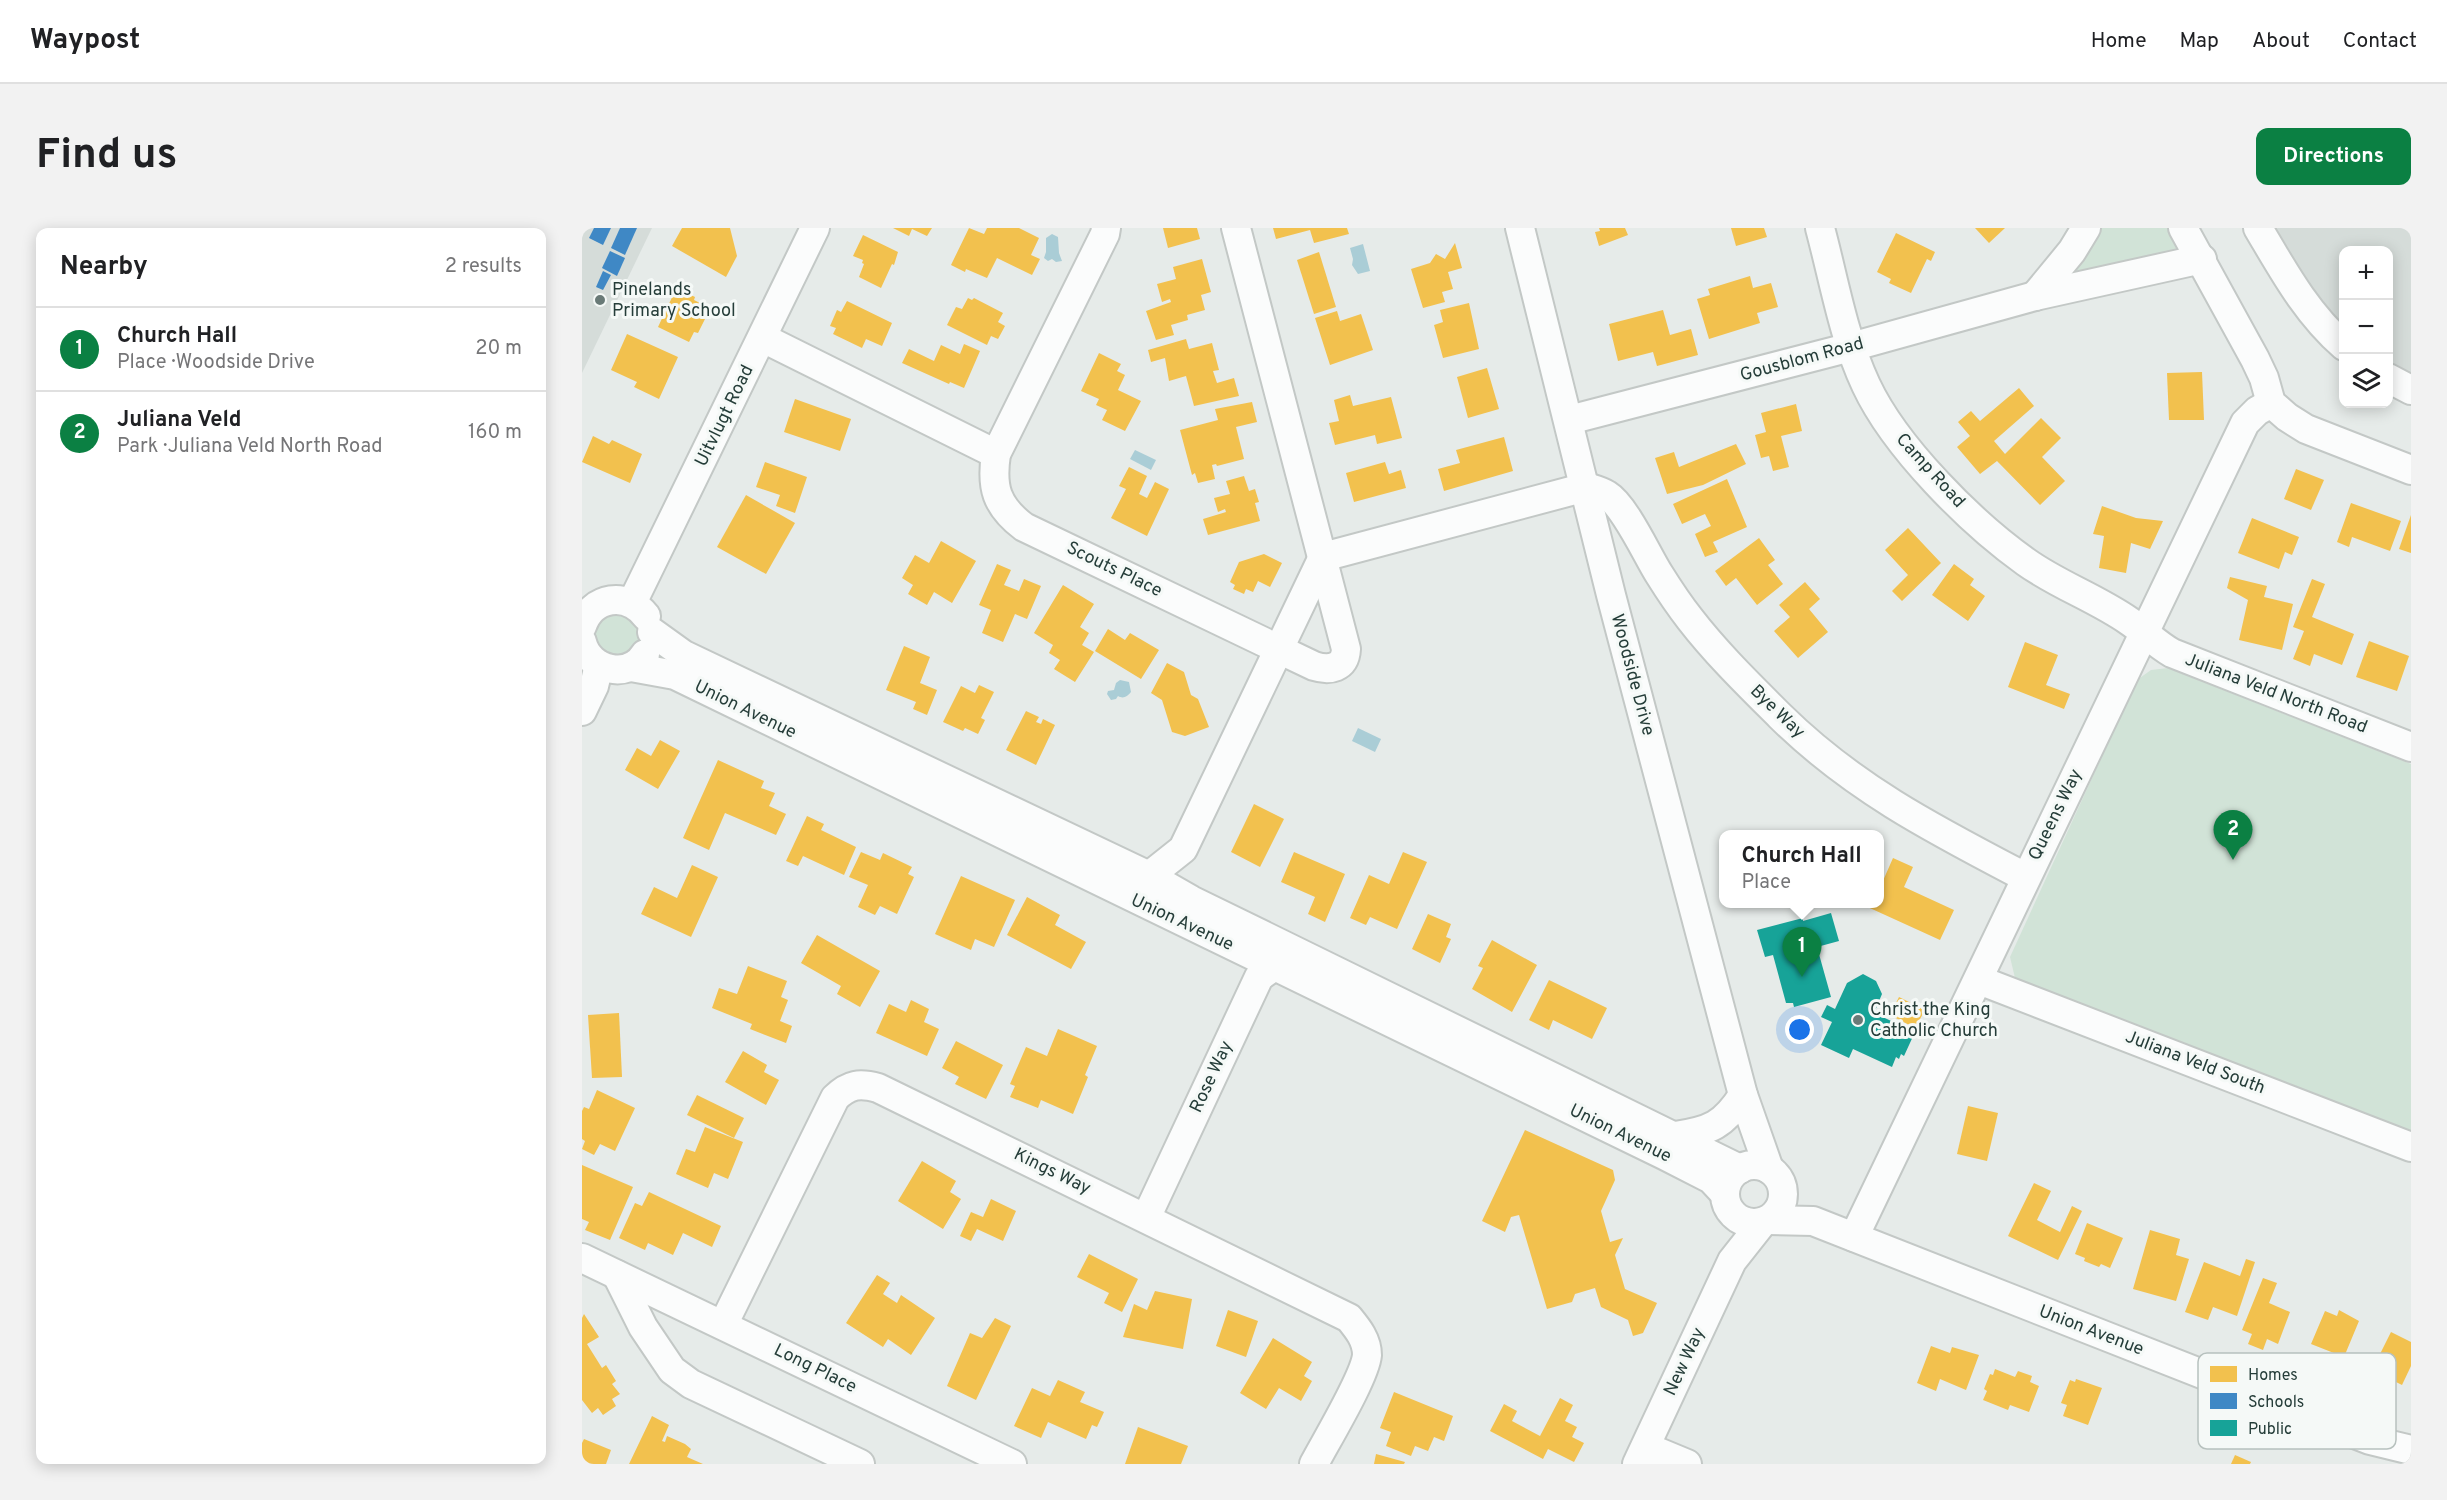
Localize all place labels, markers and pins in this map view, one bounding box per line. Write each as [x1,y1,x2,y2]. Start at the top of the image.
place label: Pinelands Primary School [612,279,736,323]
marker: Pinelands Primary School [593,293,607,307]
pin: 2 [2214,810,2252,860]
pin: 1 [1782,928,1822,977]
place label: Christ the King Catholic Church [1870,999,1998,1043]
marker: Christ the King Catholic Church [1851,1013,1865,1027]

